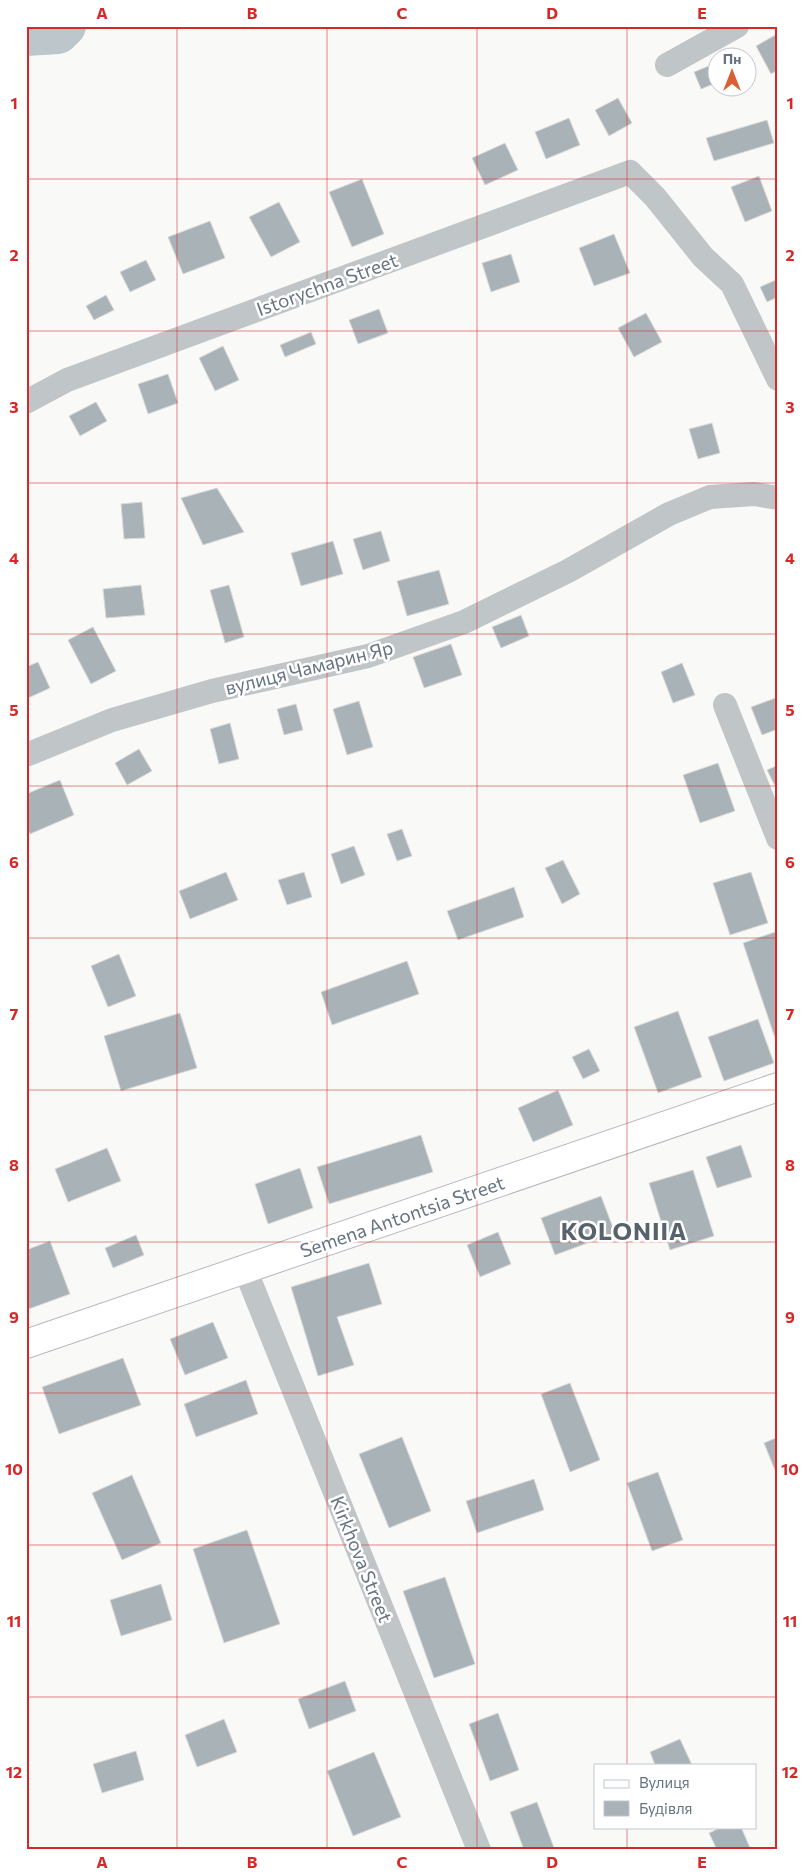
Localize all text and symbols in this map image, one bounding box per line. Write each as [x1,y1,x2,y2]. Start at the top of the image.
text: A [96,3,108,22]
text: B [247,3,258,22]
text: C [397,3,408,22]
text: D [546,3,558,22]
text: E [697,3,707,22]
north arrow [706,48,756,98]
text: Пн [723,50,741,67]
text: 1 [10,93,18,112]
text: 1 [786,93,794,112]
text: 2 [9,245,19,264]
text: 2 [785,245,795,264]
street label: Istorychna Street [253,248,401,320]
text: 3 [9,397,19,416]
text: 3 [785,397,795,416]
text: 4 [9,548,19,567]
text: 4 [785,548,795,567]
street label: вулиця Чамарин Яр [223,635,395,699]
text: 5 [9,700,19,719]
text: 5 [785,700,795,719]
text: 6 [9,852,19,871]
text: 6 [785,852,795,871]
text: 7 [10,1004,19,1023]
text: 7 [786,1004,795,1023]
text: 8 [9,1155,19,1174]
text: 8 [785,1155,795,1174]
street label: Semena Antontsia Street [297,1170,507,1262]
district label: KOLONIIA [561,1216,687,1245]
text: 9 [9,1307,19,1326]
text: 9 [785,1307,795,1326]
text: 10 [5,1459,23,1478]
text: 10 [781,1459,799,1478]
street label: Kirkhova Street [326,1492,398,1626]
text: 11 [7,1611,21,1630]
text: 11 [783,1611,797,1630]
text: 12 [6,1762,22,1781]
text: 12 [782,1762,798,1781]
legend [594,1764,756,1828]
text: Вулиця [639,1773,690,1791]
text: Будівля [639,1799,692,1817]
text: A [96,1852,108,1871]
text: B [247,1852,258,1871]
text: C [397,1852,408,1871]
text: D [546,1852,558,1871]
text: E [697,1852,707,1871]

